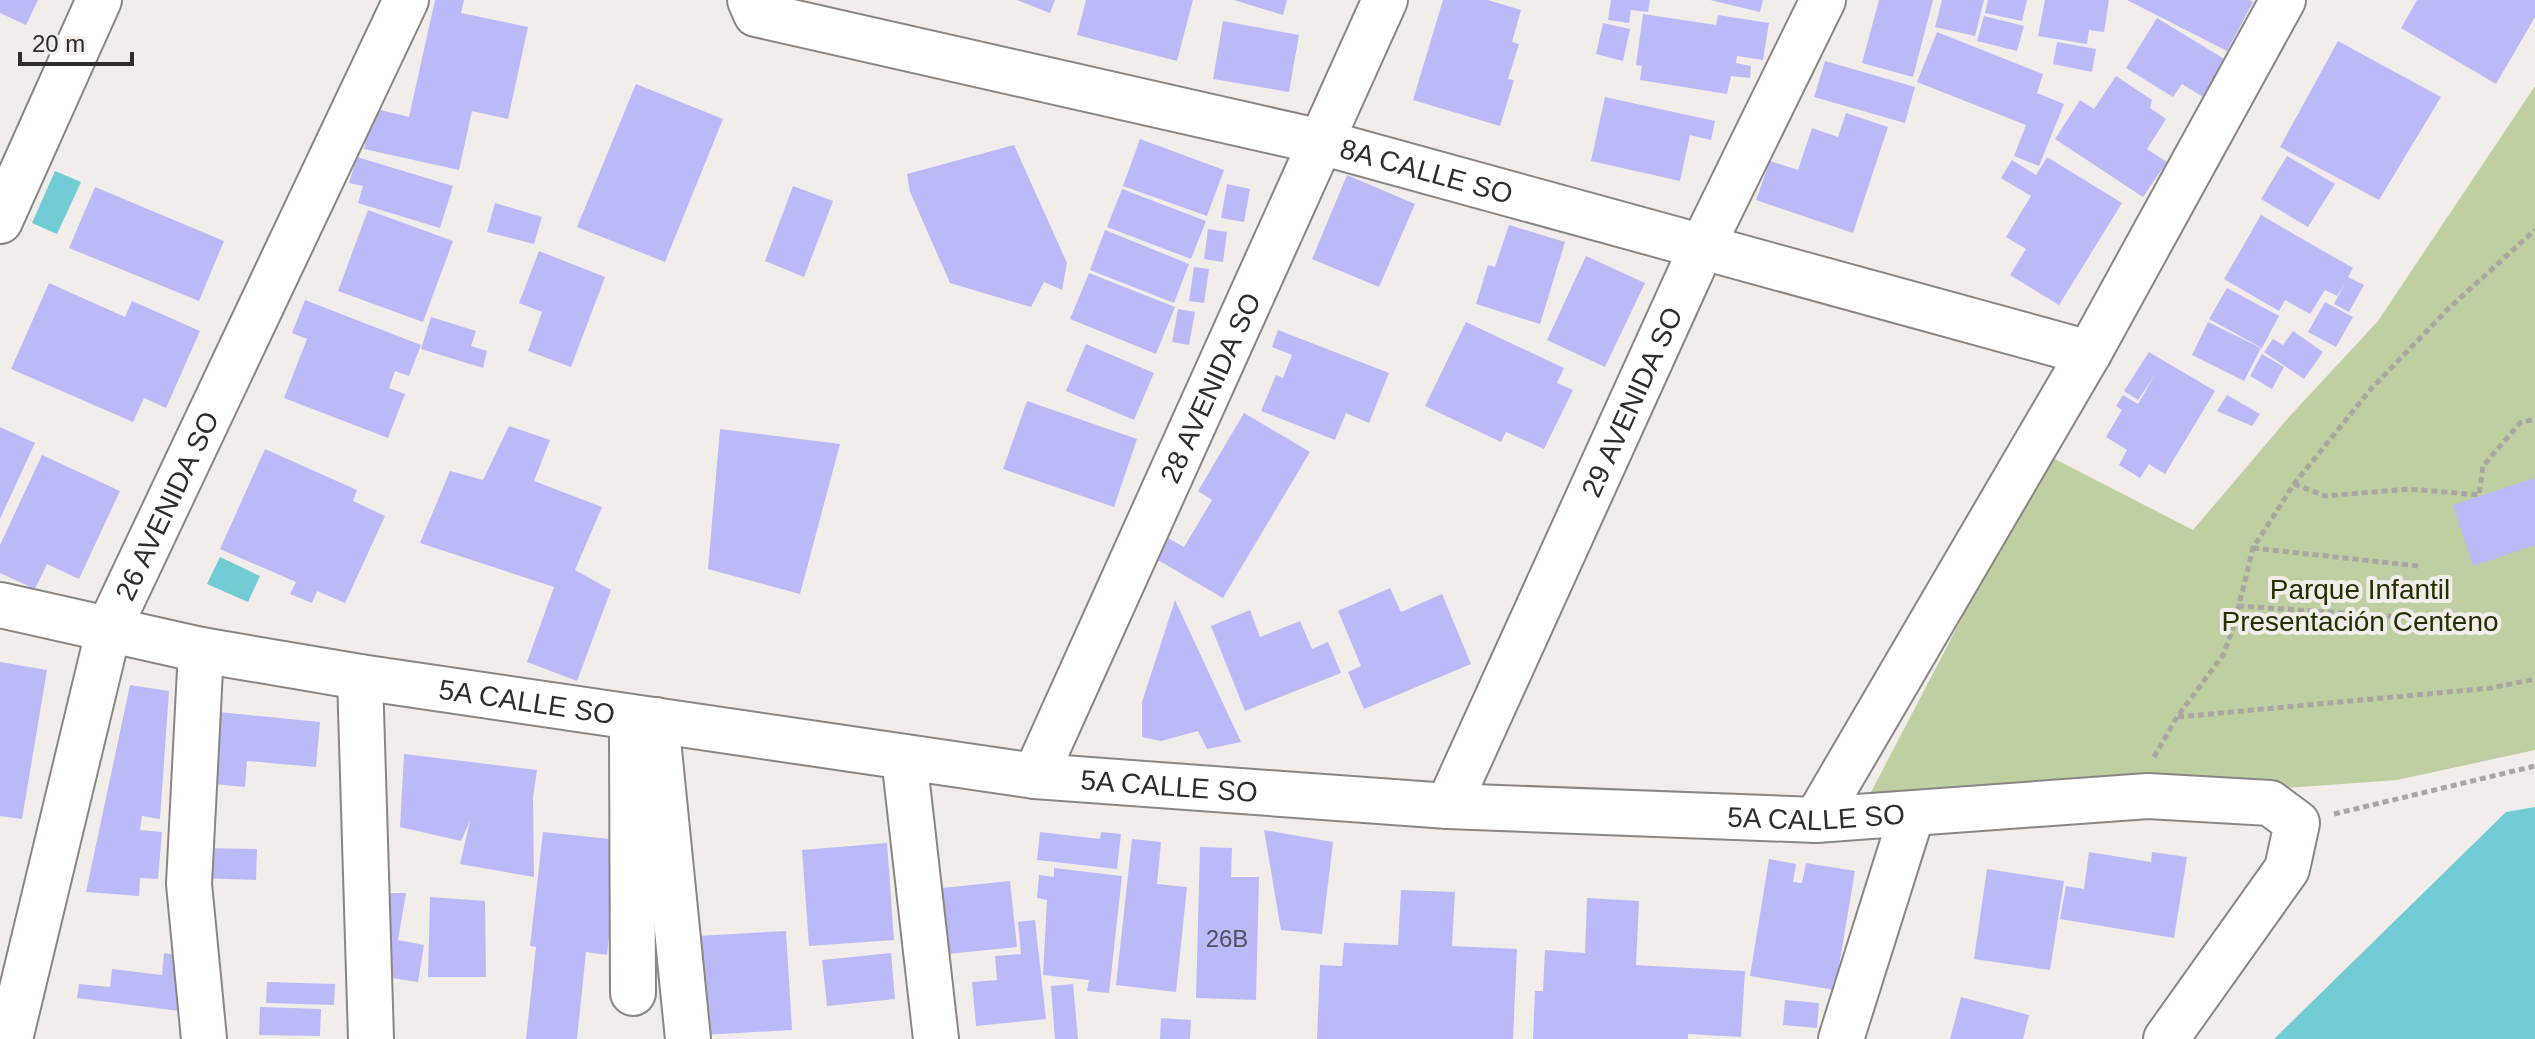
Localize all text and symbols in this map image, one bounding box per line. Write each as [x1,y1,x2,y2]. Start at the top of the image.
scale bar [20,16,132,66]
text: 20 m [32,30,85,57]
street label: 8A CALLE SO [1337,133,1516,209]
street label: 28 AVENIDA SO [1154,288,1266,487]
street label: 29 AVENIDA SO [1575,302,1688,502]
street label: 26 AVENIDA SO [109,406,225,605]
park label: Parque Infantil Presentación Centeno [2221,574,2499,637]
street label: 5A CALLE SO [437,673,617,730]
street label: 5A CALLE SO [1080,764,1259,808]
street label: 5A CALLE SO [1727,798,1906,836]
house number: 26B [1206,925,1248,952]

